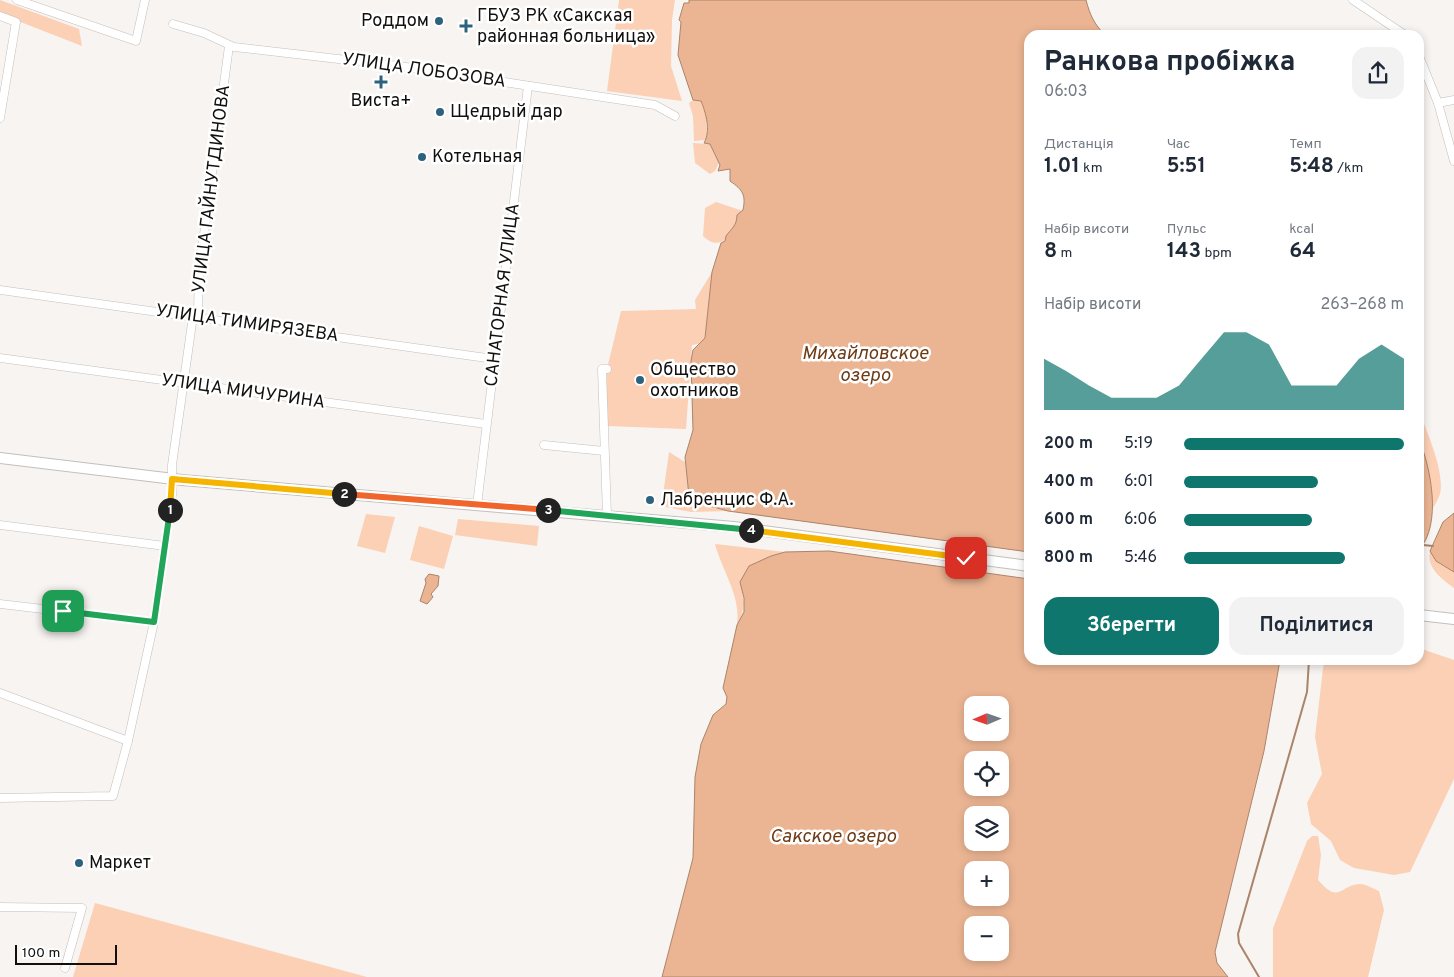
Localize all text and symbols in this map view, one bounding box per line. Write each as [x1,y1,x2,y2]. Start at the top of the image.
place label: ГБУЗ РК «Сакская районная больница» [477,5,655,49]
place label: Роддом [361,10,429,33]
marker: Роддом [433,15,445,27]
marker: ГБУЗ РК «Сакская районная больница» [459,19,473,33]
text: Ранкова пробіжка [1044,45,1295,81]
button: share [1352,47,1404,99]
street label: УЛИЦА ЛОБОЗОВА [341,48,507,94]
marker: Виста+ [375,76,387,88]
text: 06:03 [1044,82,1087,102]
street label: УЛИЦА ГАЙНУТДИНОВА [186,83,236,295]
place label: Виста+ [350,90,412,113]
place label: Щедрый дар [450,101,563,124]
marker: Щедрый дар [434,106,446,118]
text: Дистанція [1044,136,1114,153]
text: Час [1167,136,1190,153]
text: Темп [1289,136,1322,153]
place label: Котельная [432,146,522,169]
marker: Котельная [416,151,428,163]
text: 1.01 [1044,153,1080,180]
text: 5:51 [1167,153,1206,180]
text: 5:48 [1289,153,1334,180]
text: km [1080,160,1103,177]
text: /km [1334,160,1363,177]
street label: САНАТОРНАЯ УЛИЦА [480,202,526,388]
text: Набір висоти [1044,221,1129,238]
text: Пульс [1167,221,1207,238]
text: kcal [1289,221,1314,238]
text: 8 [1044,238,1057,265]
text: 143 [1167,238,1201,265]
text: 64 [1289,238,1316,265]
text: m [1057,245,1072,262]
text: bpm [1201,245,1232,262]
text: Набір висоти [1044,295,1141,315]
text: 263–268 m [1321,295,1404,315]
street label: УЛИЦА ТИМИРЯЗЕВА [154,300,340,348]
water label: Михайловское озеро [802,342,928,388]
place label: Общество охотников [650,359,739,403]
street label: УЛИЦА МИЧУРИНА [159,369,327,415]
marker: Общество охотников [634,374,646,386]
text: 200 m [1044,434,1093,454]
text: 5:19 [1124,434,1153,454]
text: 400 m [1044,472,1093,492]
text: 6:01 [1124,472,1153,492]
pin: 2 [332,482,356,506]
text: 2 [340,486,349,503]
place label: Лабренцис Ф.А. [660,489,794,512]
marker: Лабренцис Ф.А. [644,494,656,506]
pin: 1 [158,498,182,522]
pin: 3 [536,498,560,522]
text: 1 [168,502,173,519]
text: 3 [544,502,553,519]
text: 600 m [1044,510,1093,530]
text: 6:06 [1124,510,1157,530]
pin: 4 [738,518,764,542]
text: 4 [747,522,756,539]
pin [945,537,987,579]
icon: check [952,544,980,572]
text: 800 m [1044,548,1093,568]
text: 5:46 [1124,548,1157,568]
pin [42,590,84,632]
icon: arrive [49,597,77,625]
button: Зберегти [1044,597,1219,655]
button: Поділитися [1229,597,1404,655]
north arrow [964,696,1009,741]
map controls [964,696,1009,961]
button: locate [964,751,1009,796]
button: layers [964,806,1009,851]
water label: Сакское озеро [770,825,897,849]
place label: Маркет [89,852,151,875]
marker: Маркет [73,857,85,869]
button: + [964,861,1009,906]
button: − [964,916,1009,961]
scale bar [15,942,118,965]
text: 100 m [22,945,60,962]

